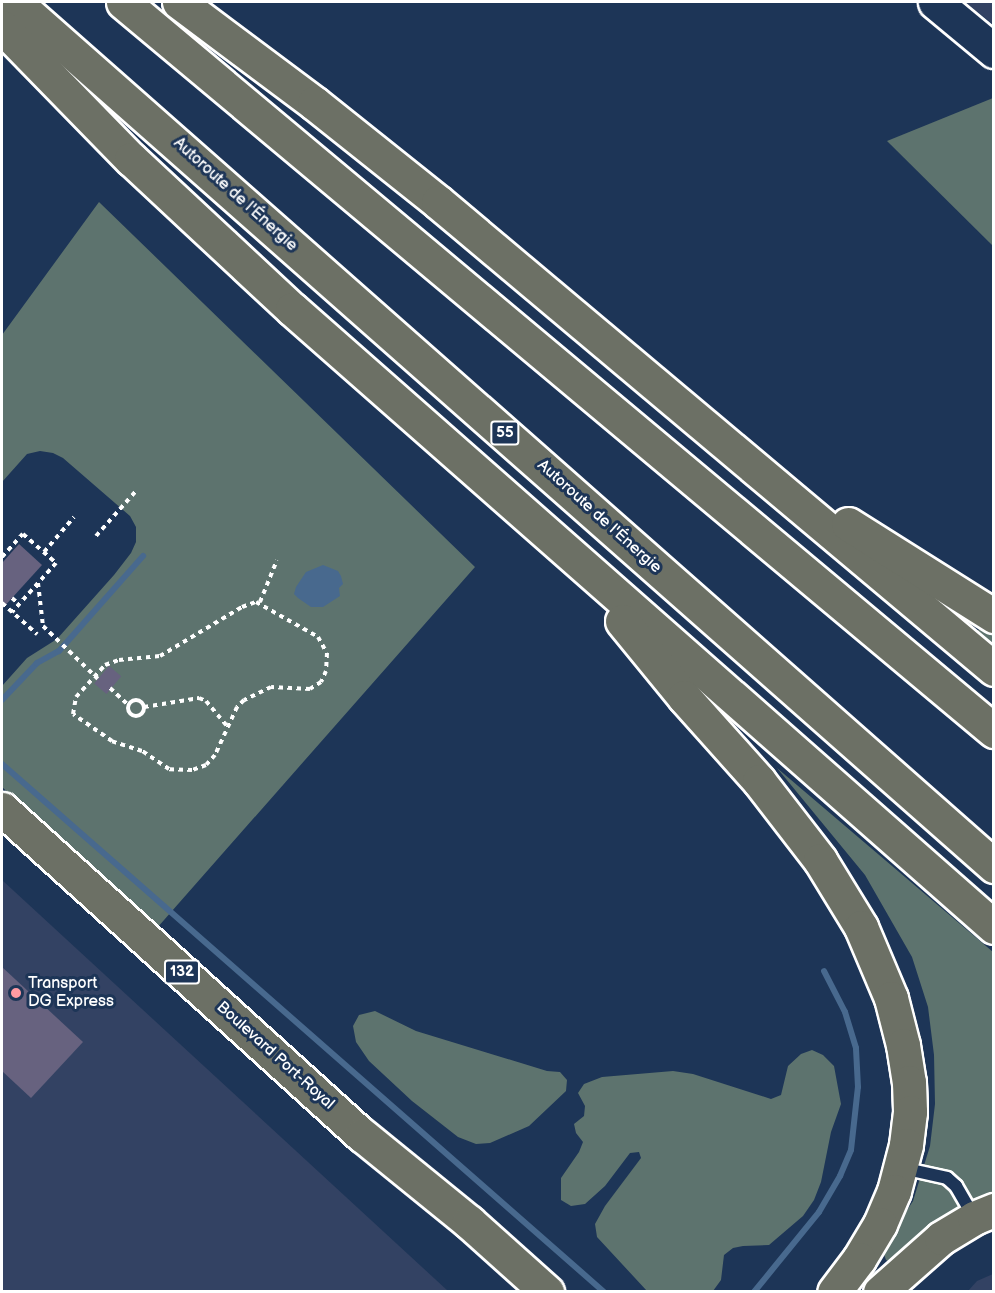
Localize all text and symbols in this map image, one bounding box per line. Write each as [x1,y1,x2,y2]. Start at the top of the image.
street label: Autoroute de l'Énergie [169,134,301,256]
road number: 55 [490,421,520,445]
street label: Autoroute de l'Énergie [533,456,665,578]
road number: 132 [162,960,201,984]
place label: Transport DG Express [28,974,114,1012]
marker: Transport DG Express [9,986,23,1000]
street label: Boulevard Port-Royal [212,998,338,1114]

